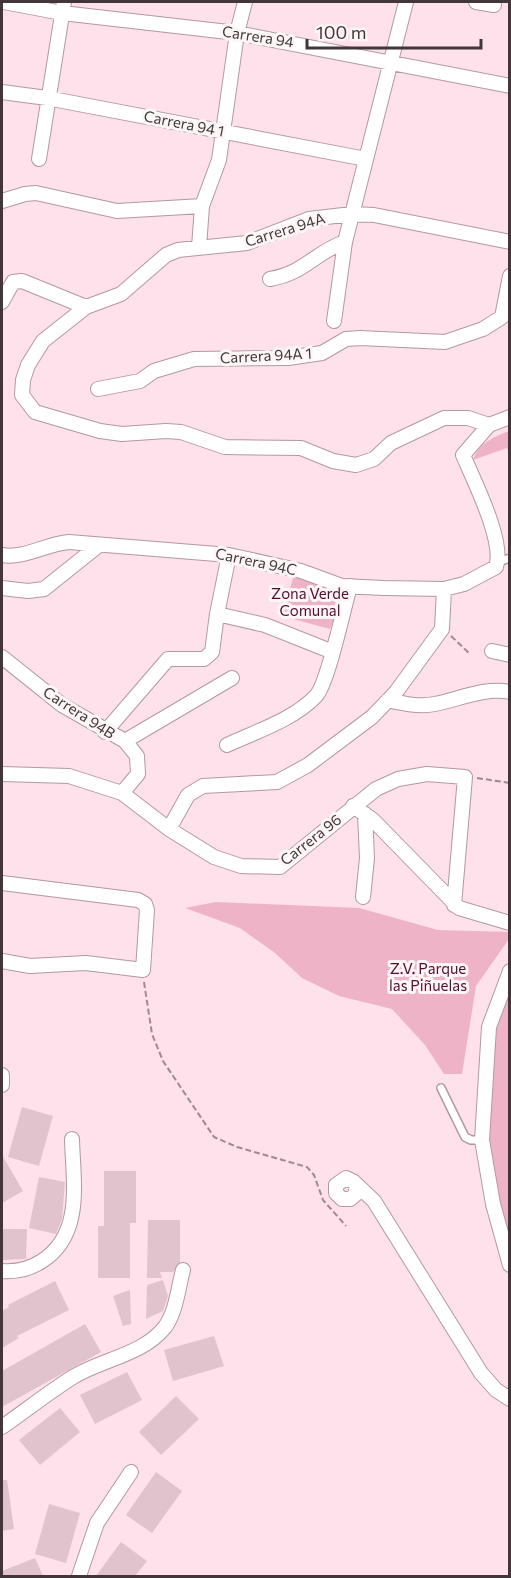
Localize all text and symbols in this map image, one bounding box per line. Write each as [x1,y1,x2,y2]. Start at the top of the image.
scale bar [307,12,481,50]
street label: Carrera 94 [221,21,295,51]
text: 100 m [316,21,366,43]
street label: Carrera 94 1 [142,106,226,140]
street label: Carrera 94A [242,208,327,250]
street label: Carrera 94A 1 [220,344,312,366]
street label: Carrera 94C [214,544,299,578]
park label: Zona Verde Comunal [271,584,349,619]
street label: Carrera 94B [40,682,119,742]
street label: Carrera 96 [276,810,345,869]
park label: Z.V. Parque las Piñuelas [389,959,467,994]

